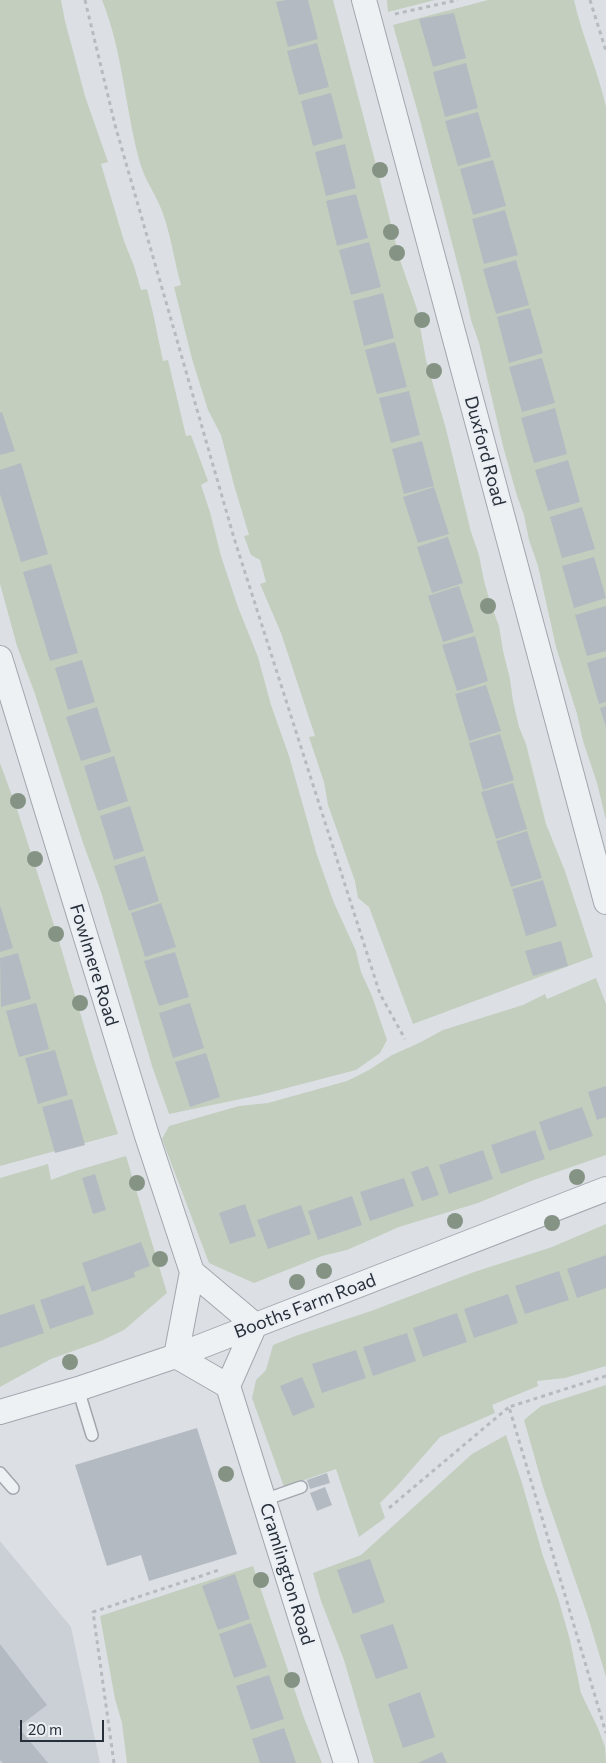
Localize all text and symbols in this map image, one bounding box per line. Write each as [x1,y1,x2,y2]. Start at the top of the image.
street label: Duxford Road [460,394,510,508]
street label: Fowlmere Road [65,901,123,1029]
street label: Booths Farm Road [231,1269,379,1343]
street label: Cramlington Road [255,1500,319,1648]
scale bar [22,1710,106,1742]
text: 20 m [28,1720,62,1738]

